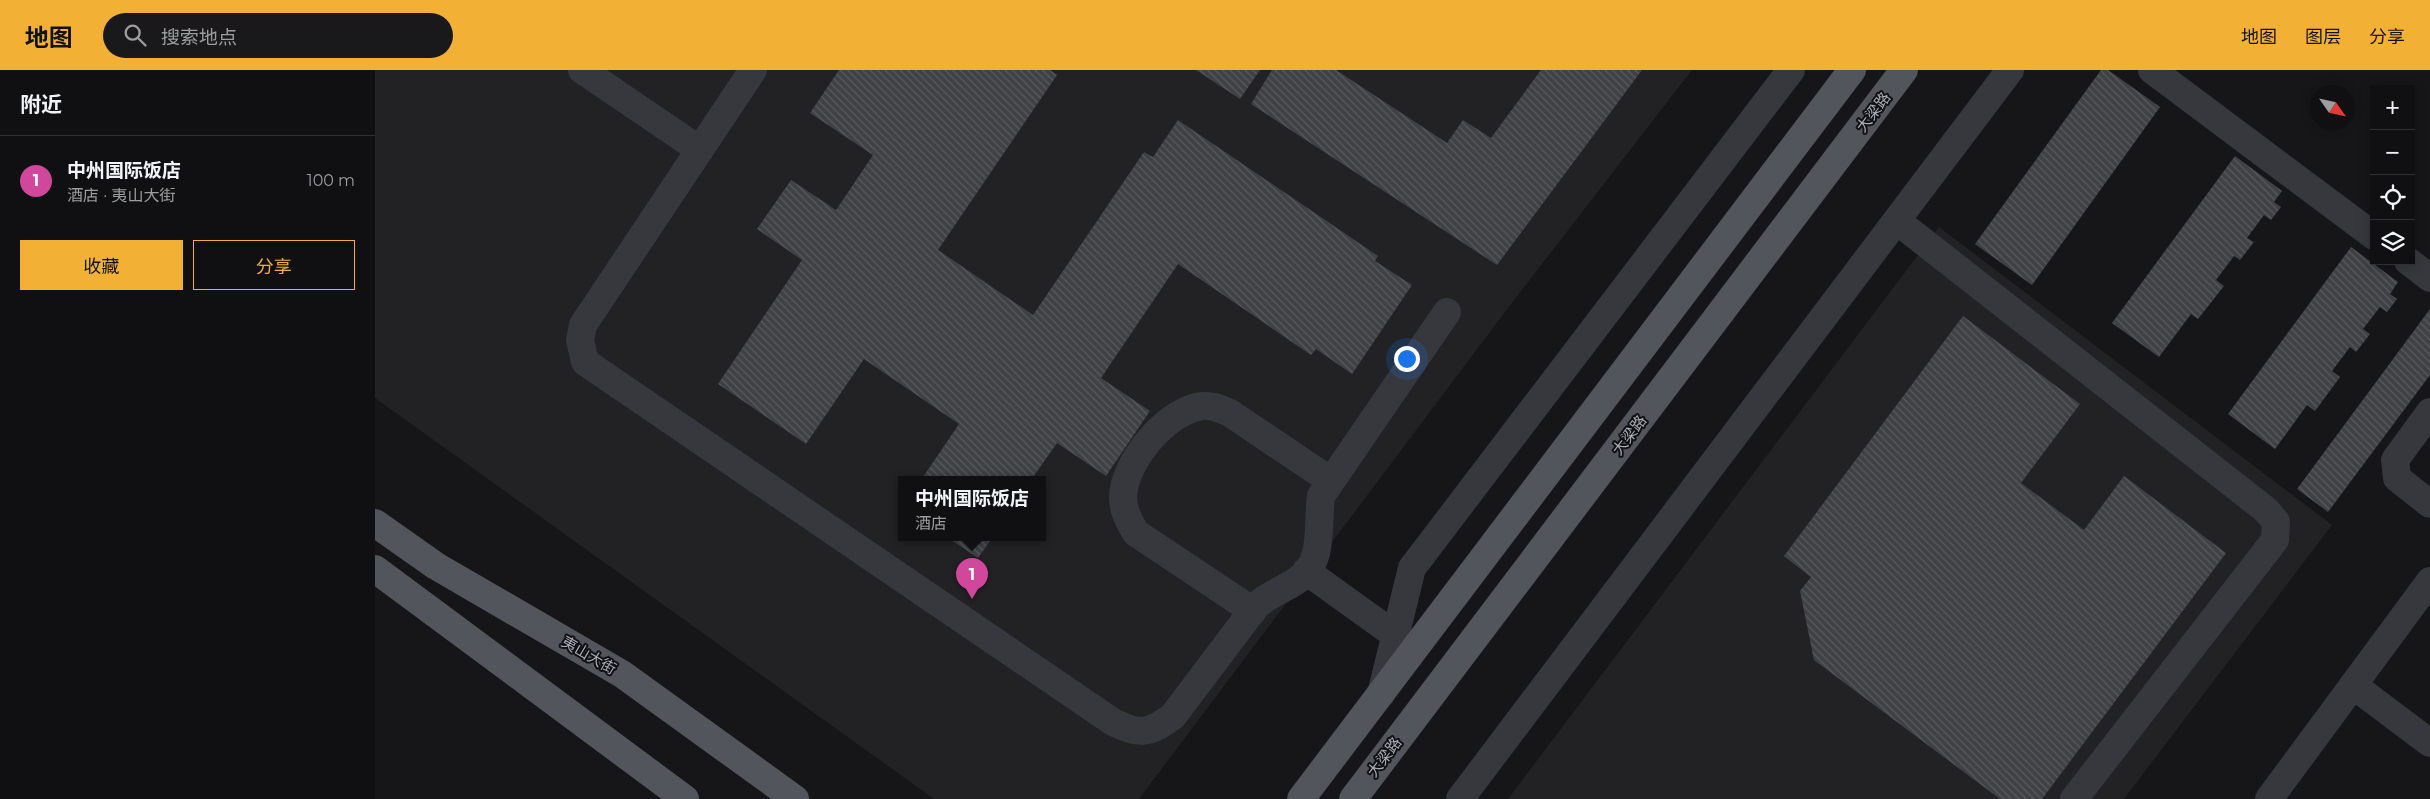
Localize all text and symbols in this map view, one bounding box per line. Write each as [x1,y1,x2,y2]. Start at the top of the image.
search box [103,13,453,58]
icon: search [121,21,149,49]
text: 地图 [25,23,73,52]
text: 搜索地点 [161,26,237,49]
text: 地图 [2241,26,2277,48]
text: 图层 [2305,26,2341,48]
text: 分享 [2369,26,2405,48]
north arrow [2310,85,2355,130]
map controls [2370,85,2415,265]
button: + [2370,85,2415,130]
street label: 大梁路 [1852,88,1894,136]
text: 附近 [20,92,62,117]
button: − [2370,130,2415,175]
text: 中州国际饭店 [67,159,181,182]
text: 1 [33,171,39,190]
text: 100 m [307,171,355,190]
button: locate [2370,175,2415,220]
text: 酒店 · 夷山大街 [67,186,175,205]
button: layers [2370,220,2415,265]
button: 收藏 [20,240,183,290]
button: 分享 [193,240,355,290]
your location [1394,346,1420,372]
street label: 大梁路 [1608,411,1650,459]
popup [898,476,1046,541]
text: 中州国际饭店 [915,487,1029,510]
text: 酒店 [915,514,947,533]
pin: 1 [956,558,988,599]
street label: 夷山大街 [558,632,620,678]
street label: 大梁路 [1363,733,1405,781]

